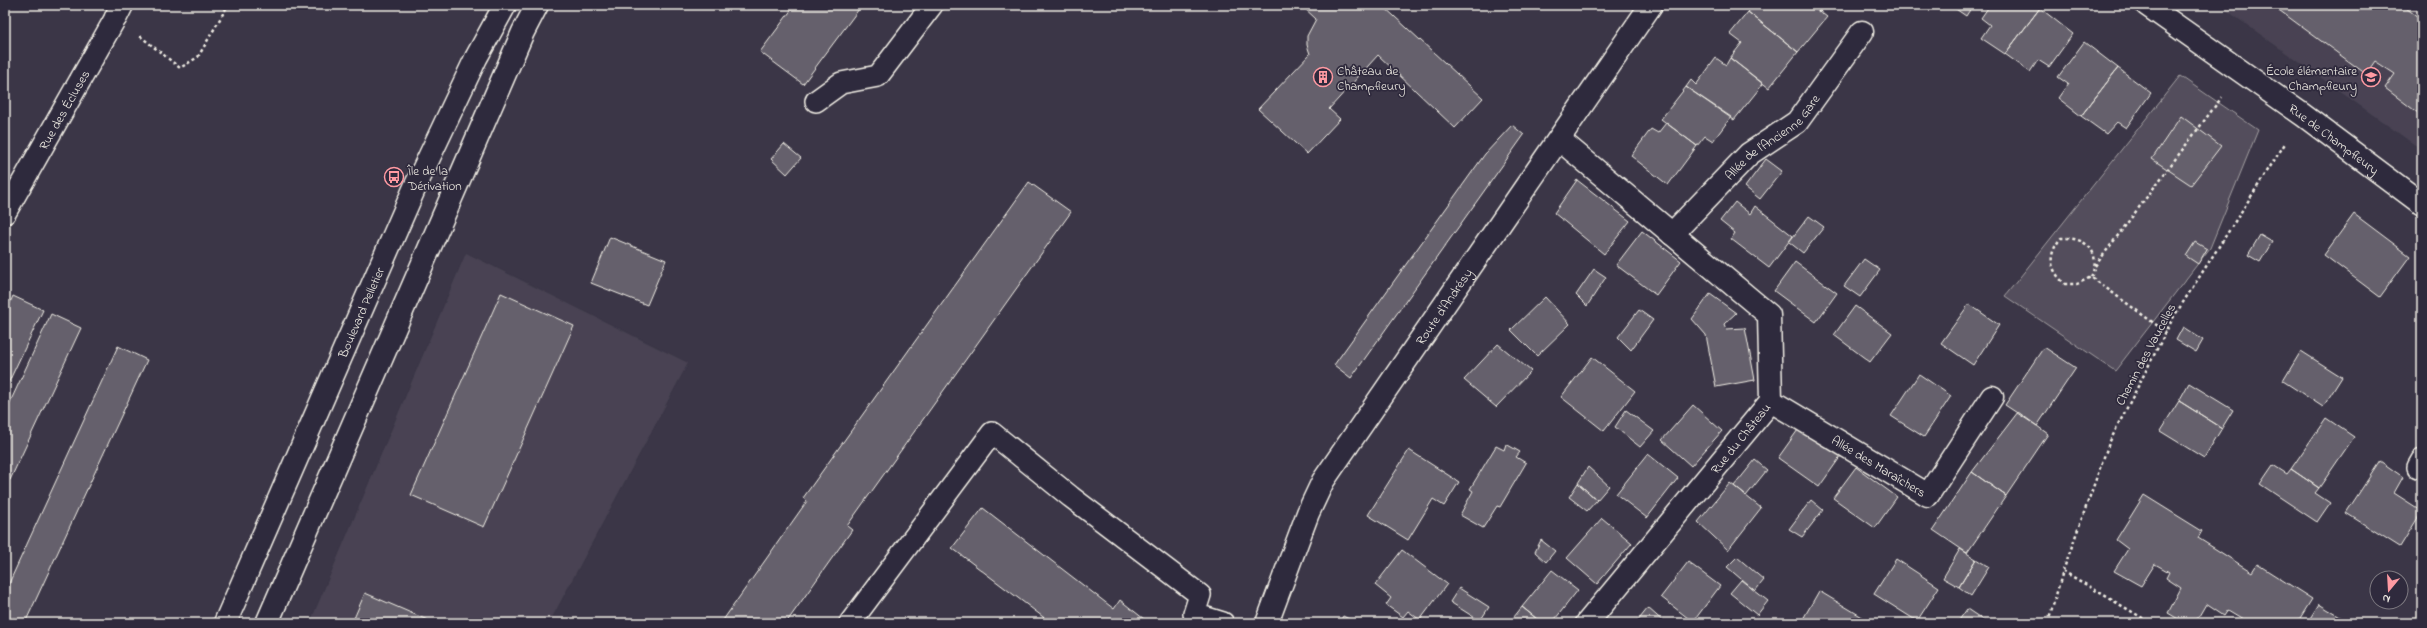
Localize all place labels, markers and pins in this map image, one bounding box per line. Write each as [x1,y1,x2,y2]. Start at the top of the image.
place label: Château de Champfleury [1337,62,1406,97]
place label: École élémentaire Champfleury [2266,62,2357,97]
building icon: Château de Champfleury [1312,66,1334,88]
school or university icon: École élémentaire Champfleury [2360,66,2382,88]
place label: Île de la Dérivation [407,162,462,196]
bus stop icon: Île de la Dérivation [383,166,405,188]

